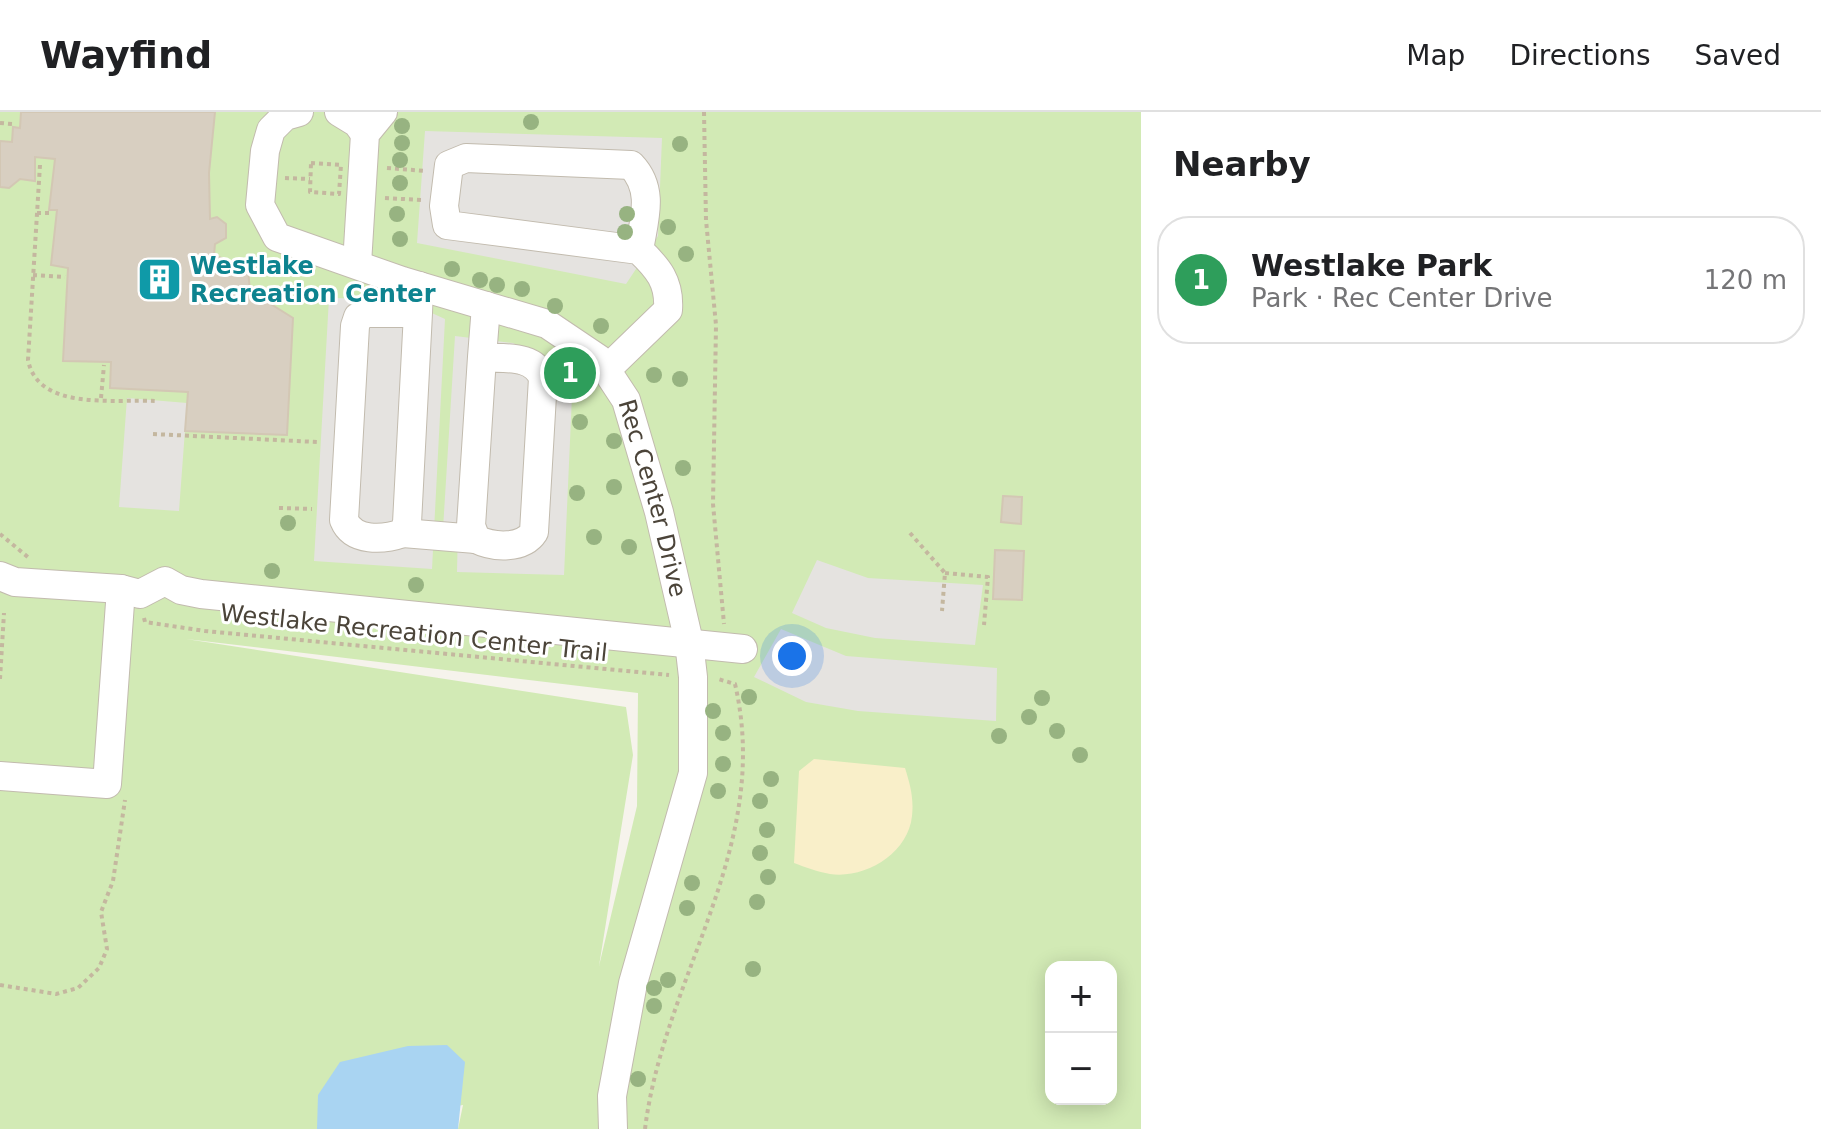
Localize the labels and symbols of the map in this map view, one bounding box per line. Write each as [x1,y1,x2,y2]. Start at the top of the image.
place label: Westlake Recreation Center [190,252,436,308]
building icon: Westlake Recreation Center [135,256,183,304]
pin: 1 [544,343,596,403]
street label: Rec Center Drive [613,396,692,600]
street label: Westlake Recreation Center Trail [219,599,609,667]
your location [772,636,812,676]

